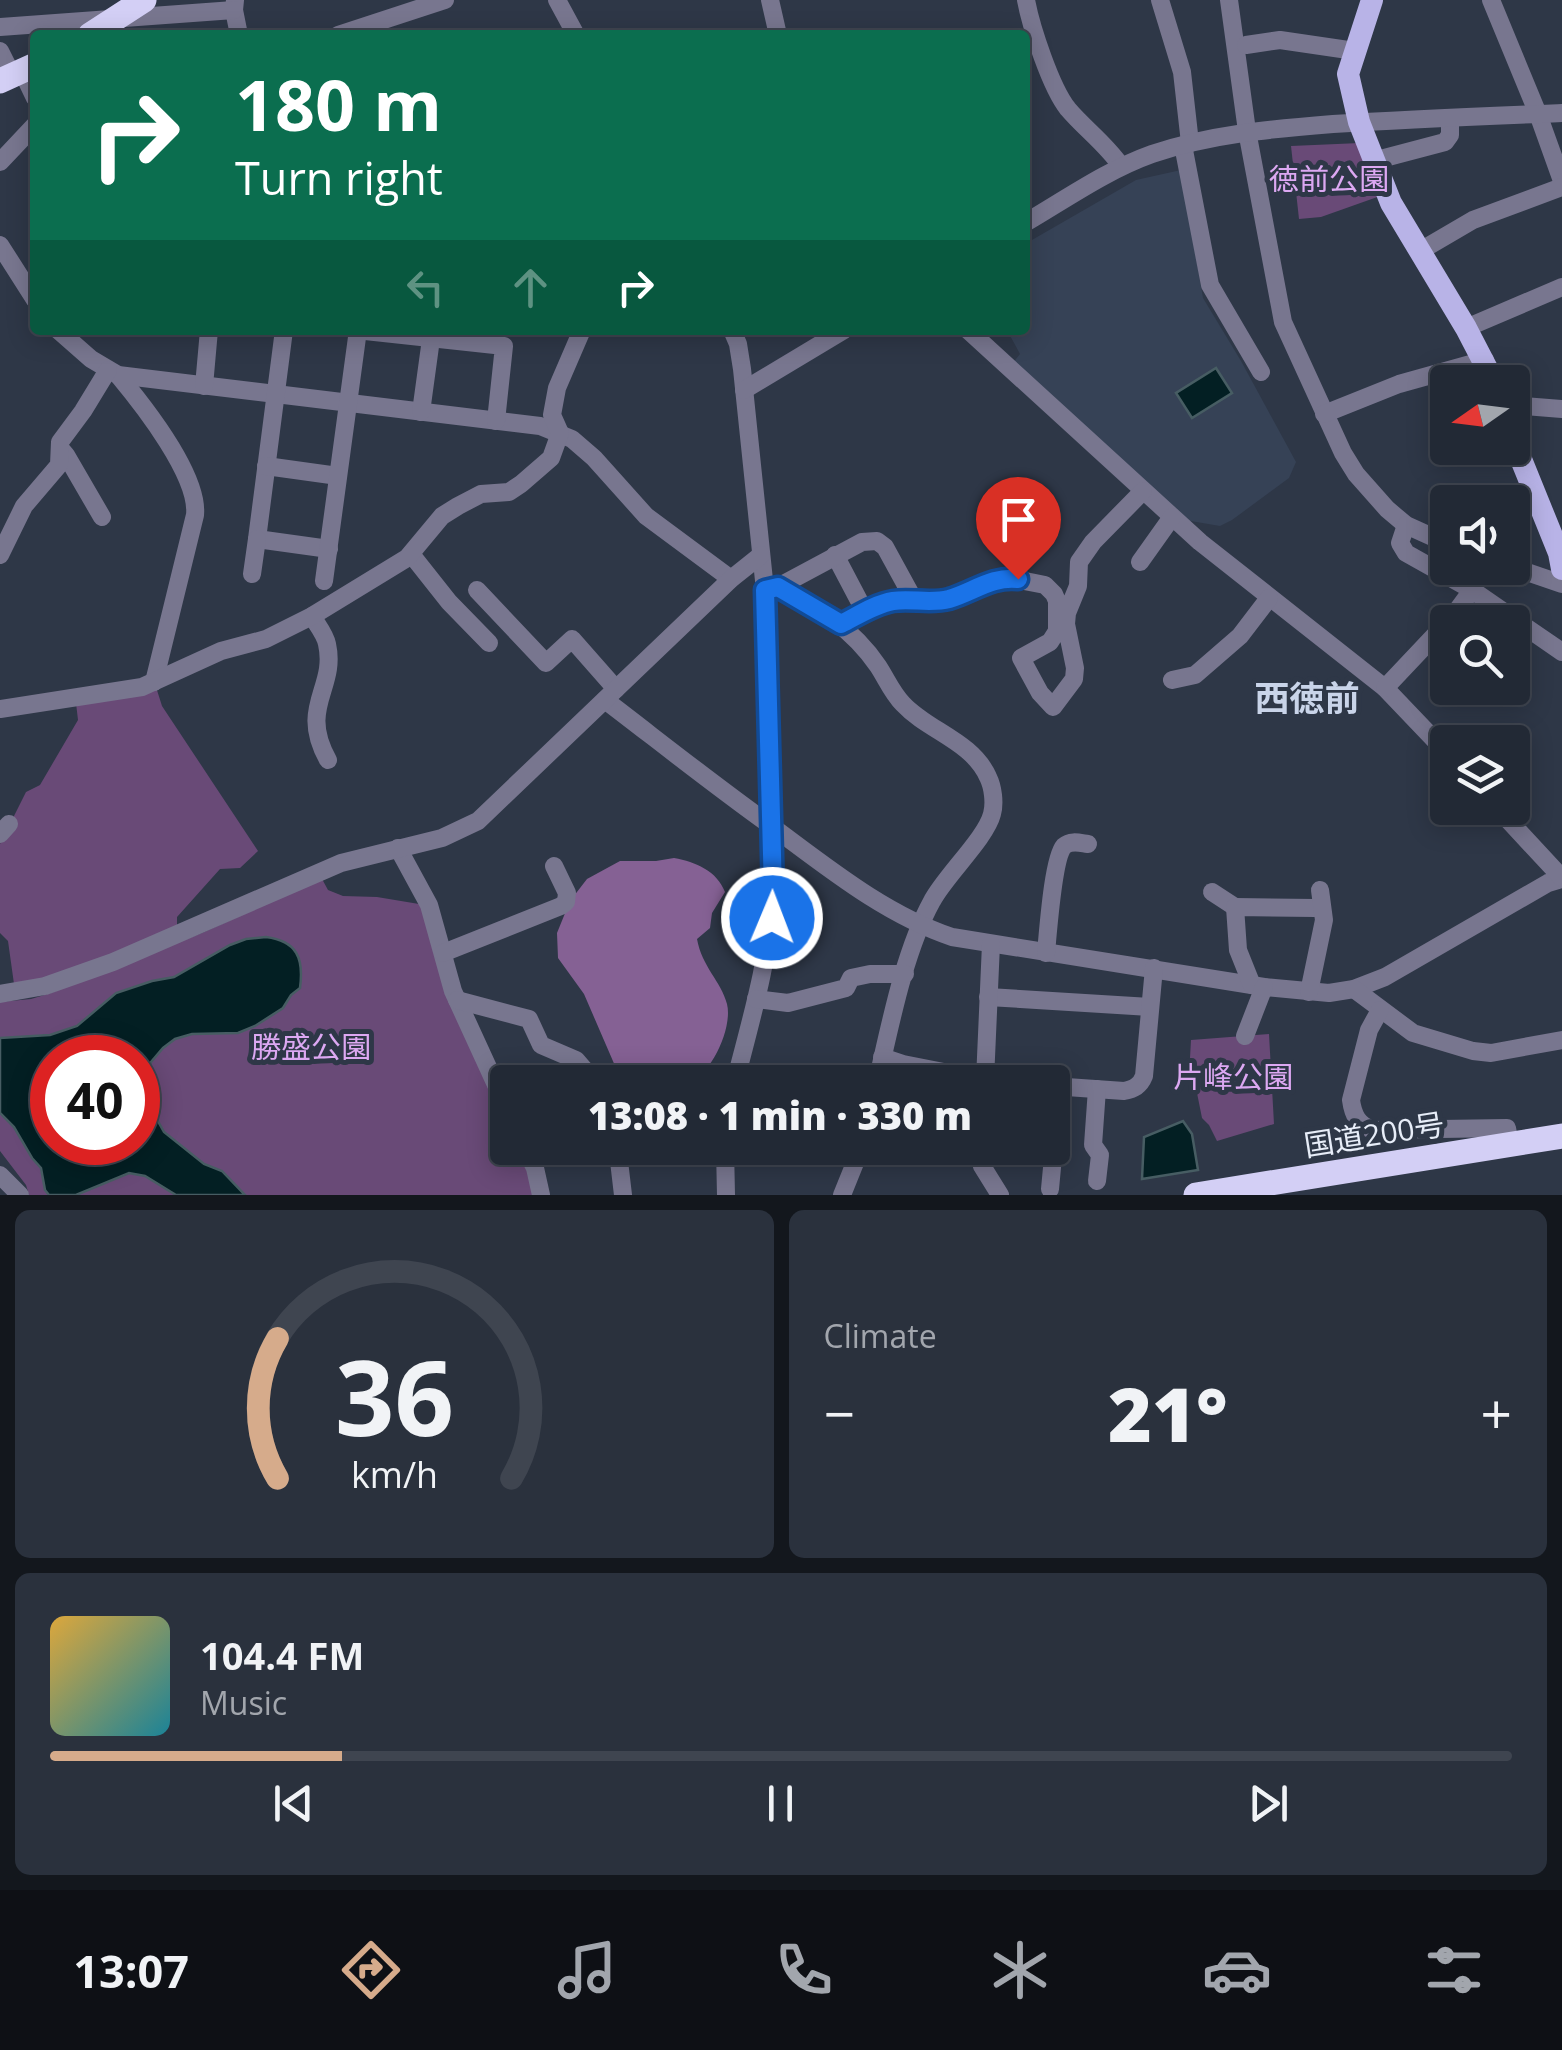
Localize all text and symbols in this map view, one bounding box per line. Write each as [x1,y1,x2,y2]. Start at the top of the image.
text: 180 m [235,56,442,152]
icon: right [70,70,200,200]
text: Turn right [235,147,443,208]
park label: 徳前公園 [1269,158,1389,199]
icon: left [398,260,453,315]
icon: ahead [503,260,558,315]
icon: right [608,260,663,315]
north arrow [1430,365,1530,465]
map controls [1430,365,1530,825]
pin [976,477,1061,580]
button: sound [1430,485,1530,585]
icon: arrive [991,492,1046,547]
button: search [1430,605,1530,705]
district label: 西徳前 [1254,674,1360,721]
button: layers [1430,725,1530,825]
position arrow [720,866,824,970]
park label: 勝盛公園 [251,1026,371,1067]
speed limit sign: 40 [30,1035,160,1165]
park label: 片峰公園 [1173,1056,1293,1097]
text: 13:08 · 1 min · 330 m [588,1089,972,1141]
street label: 国道200号 [1301,1103,1447,1165]
text: Climate [824,1314,937,1357]
text: 36 [335,1325,454,1466]
text: 21° [1108,1362,1228,1464]
text: − [824,1375,855,1450]
text: + [1481,1375,1512,1450]
text: km/h [351,1450,438,1498]
text: 104.4 FM [200,1629,364,1681]
text: Music [200,1681,287,1724]
icon: previous [266,1776,321,1831]
icon: pause [753,1776,808,1831]
icon: next [1241,1776,1296,1831]
icon: directions [336,1935,406,2005]
icon: music [552,1935,622,2005]
icon: phone [769,1935,839,2005]
icon: climate [985,1935,1055,2005]
icon: car [1202,1935,1272,2005]
icon: filters [1419,1935,1489,2005]
text: 13:07 [73,1940,189,2001]

